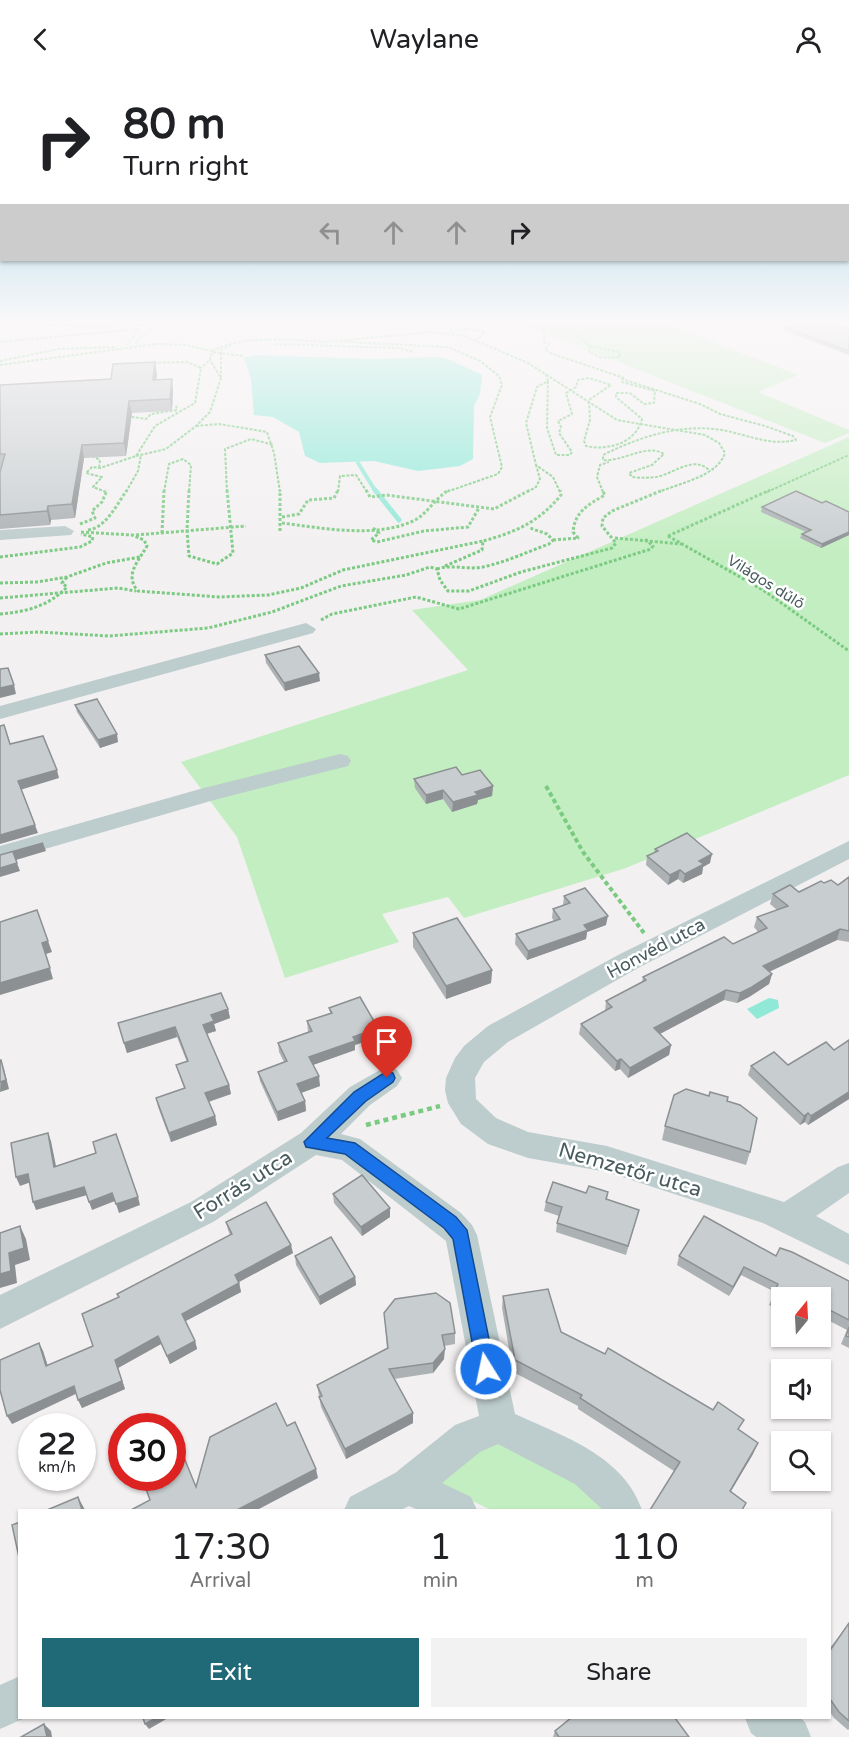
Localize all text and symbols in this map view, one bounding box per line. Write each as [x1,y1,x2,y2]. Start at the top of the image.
icon: back [24,23,57,56]
text: Waylane [370,23,479,56]
icon: person [792,23,825,56]
text: 80 m [123,99,225,150]
icon: right [24,102,102,180]
text: Turn right [123,150,249,183]
icon: left [314,216,347,249]
icon: ahead [377,216,410,249]
icon: ahead [440,216,473,249]
icon: right [503,216,536,249]
street label: Világos dűlő [724,551,808,613]
street label: Honvéd utca [603,913,709,983]
pin [361,1016,412,1078]
icon: arrive [370,1025,403,1058]
street label: Nemzetőr utca [555,1138,705,1202]
street label: Forrás utca [189,1145,297,1225]
north arrow [771,1287,831,1347]
map controls [771,1287,831,1491]
position arrow [454,1337,518,1401]
button: sound [771,1359,831,1419]
speed limit sign: 30 [108,1413,186,1491]
text: 22 [38,1426,76,1463]
button: search [771,1431,831,1491]
text: km/h [38,1458,76,1476]
text: 17:30 [170,1526,270,1569]
text: 1 [429,1526,452,1569]
text: 110 [611,1526,679,1569]
text: Arrival [189,1569,251,1593]
text: min [423,1569,458,1593]
text: m [635,1569,654,1593]
button: Exit [42,1638,419,1707]
button: Share [431,1638,807,1707]

